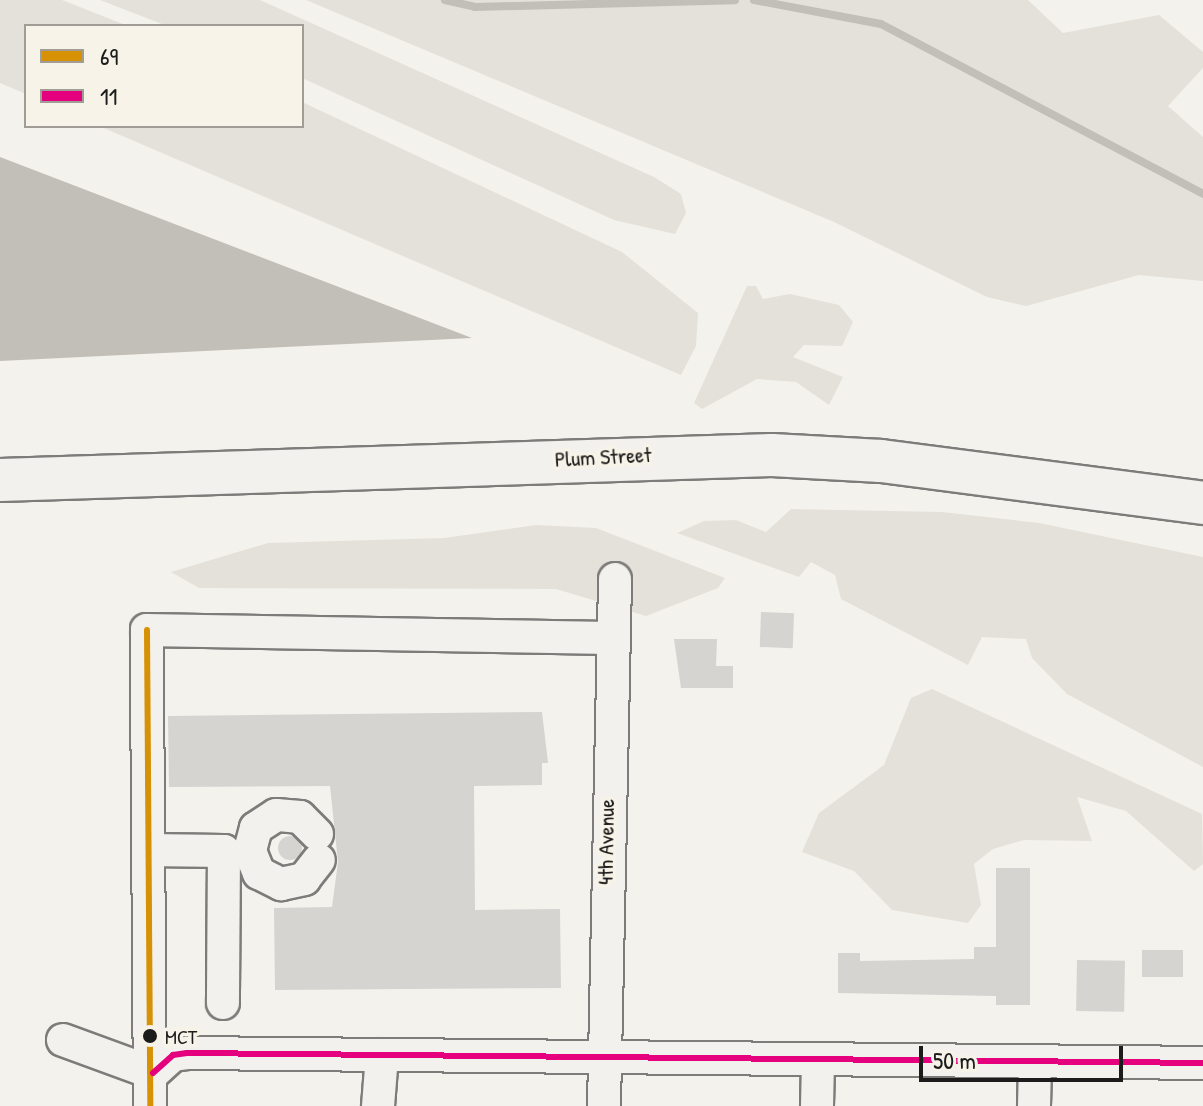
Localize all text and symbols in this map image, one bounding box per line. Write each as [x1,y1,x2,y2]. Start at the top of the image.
legend [24,24,304,128]
text: 69 [100,40,118,72]
text: 11 [100,80,117,112]
street label: Plum Street [554,441,652,473]
street label: 4th Avenue [592,799,620,885]
place label: MCT [165,1024,197,1048]
marker: MCT [142,1028,158,1044]
scale bar [923,1030,1127,1080]
text: 50 m [933,1044,976,1076]

